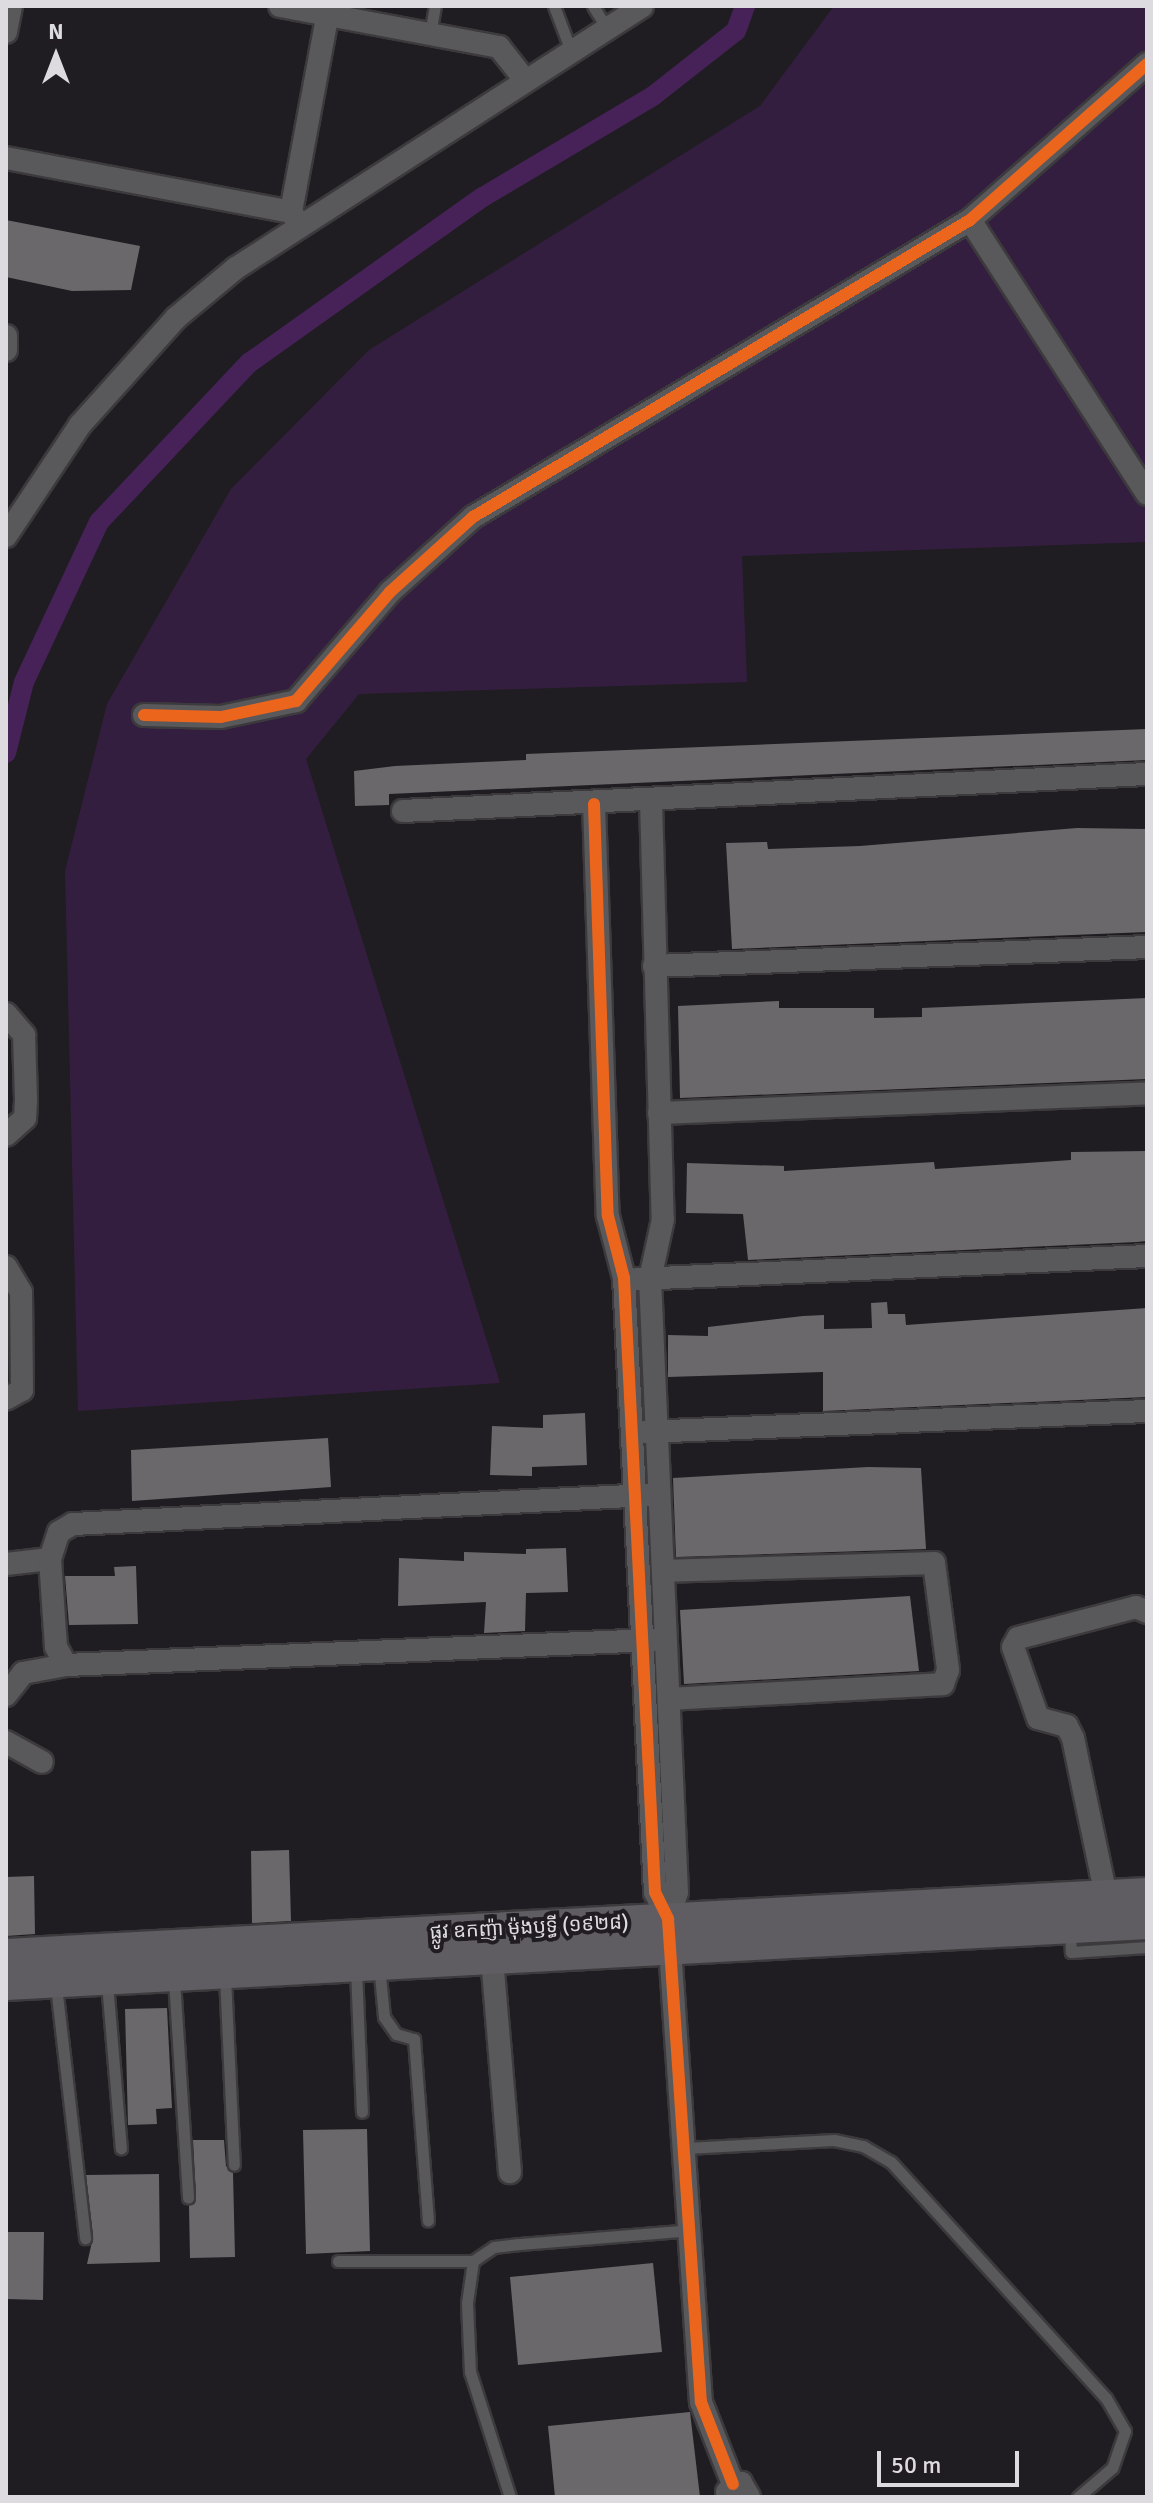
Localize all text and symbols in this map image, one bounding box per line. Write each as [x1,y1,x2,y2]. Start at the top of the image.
north arrow [16,16,96,96]
text: N [48,18,64,45]
street label: ផ្លូវ ឧកញ៉ា ម៉ុងឫទ្ធី (១៩២៨) [429,1910,629,1944]
scale bar [881,2435,1023,2485]
text: 50 m [891,2450,941,2480]

